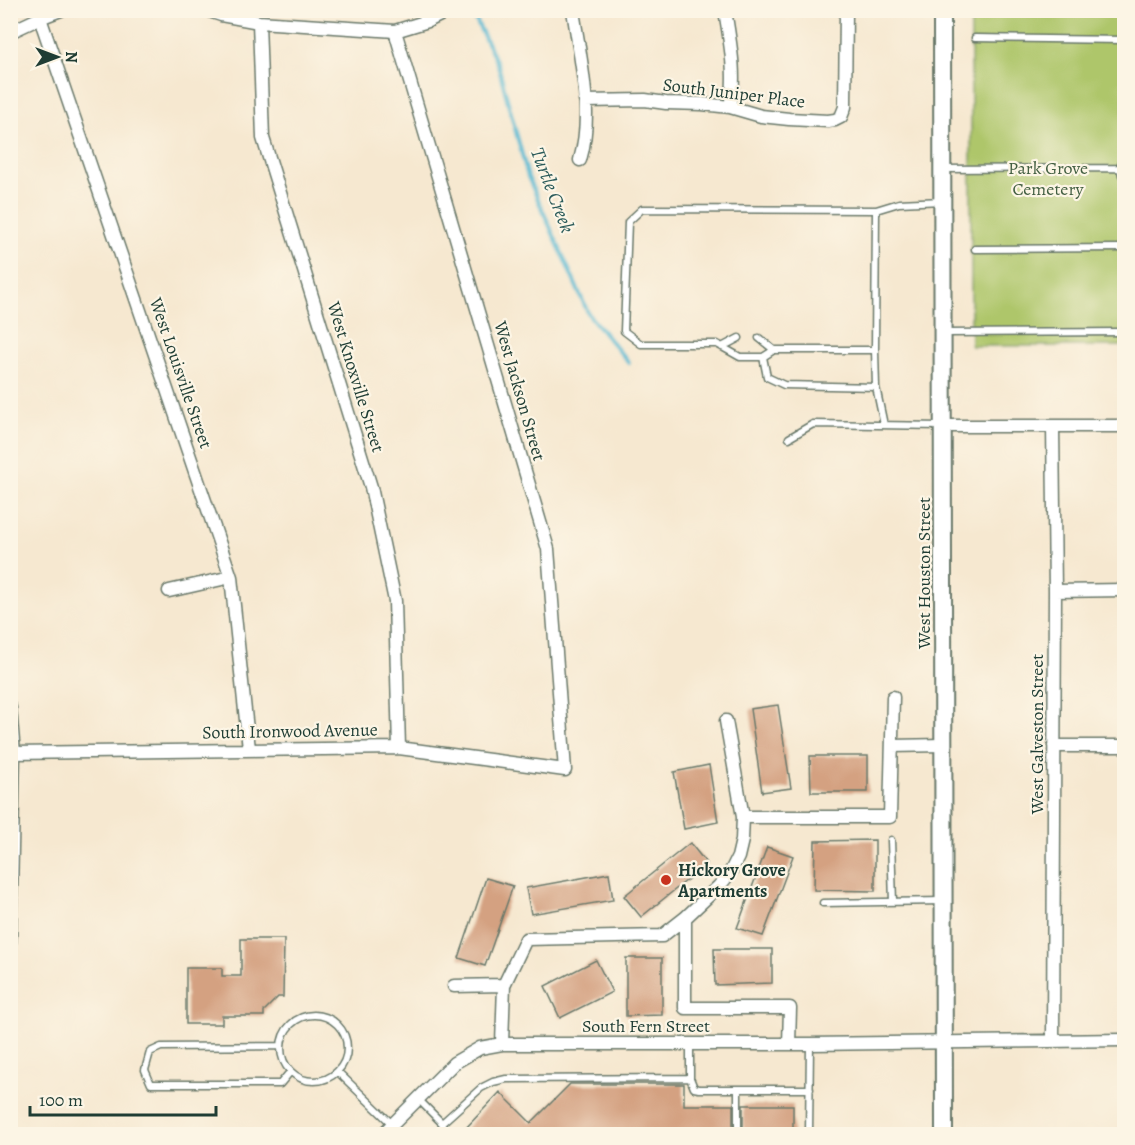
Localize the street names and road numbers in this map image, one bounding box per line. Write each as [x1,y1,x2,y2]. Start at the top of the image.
street label: South Juniper Place [661,72,807,114]
street label: West Louisville Street [144,293,218,452]
street label: West Knoxville Street [321,298,390,455]
street label: West Jackson Street [488,317,551,464]
street label: West Houston Street [912,497,936,650]
street label: West Galveston Street [1025,654,1049,815]
street label: South Ironwood Avenue [202,717,378,745]
street label: South Fern Street [582,1014,710,1038]

